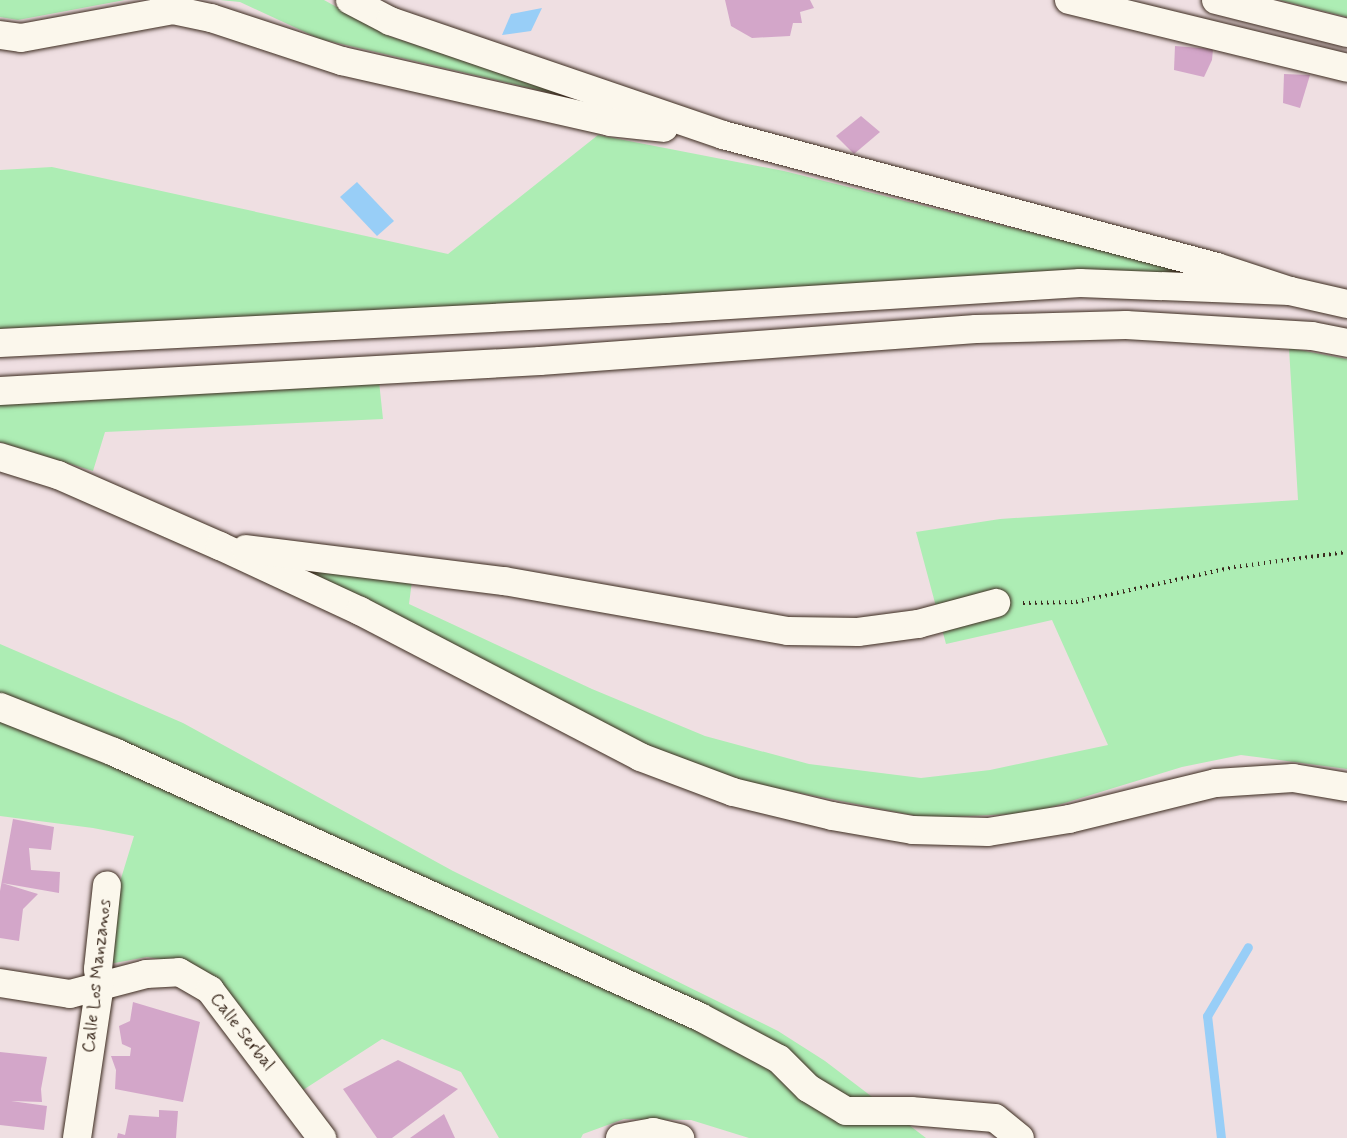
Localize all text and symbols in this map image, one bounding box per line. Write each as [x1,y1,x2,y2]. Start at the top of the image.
street label: Calle Los Manzanos [78,899,116,1053]
street label: Calle Serbal [205,989,279,1075]

